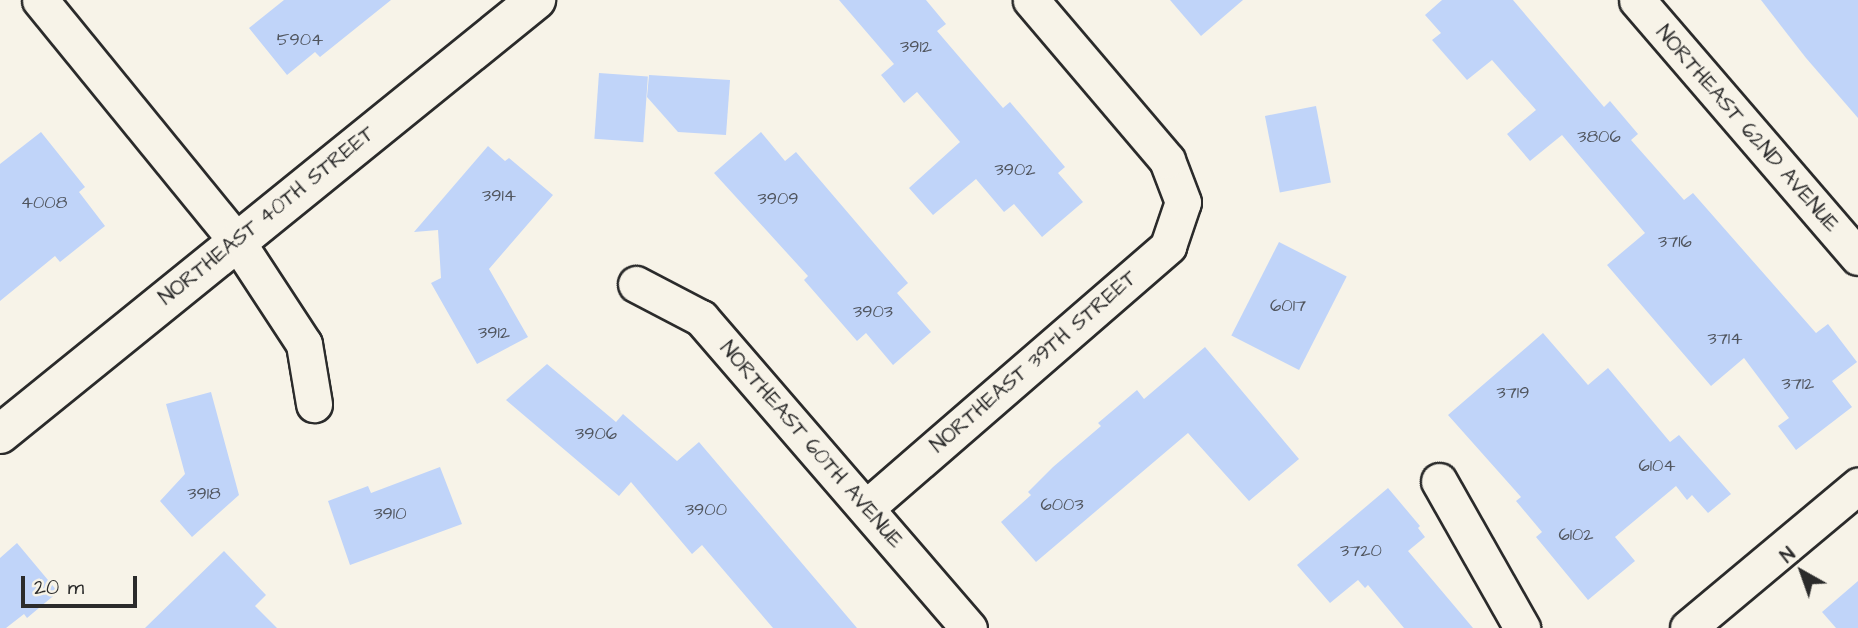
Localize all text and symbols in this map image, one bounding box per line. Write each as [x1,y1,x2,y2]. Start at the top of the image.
street label: NORTHEAST 62ND AVENUE [1650,20,1844,238]
house number: 5904 [277,29,323,51]
house number: 3912 [900,36,932,58]
street label: NORTHEAST 40TH STREET [154,121,380,311]
house number: 3806 [1577,126,1621,148]
house number: 3902 [994,159,1036,181]
house number: 3914 [482,185,516,207]
house number: 3909 [757,188,799,210]
house number: 4008 [21,192,67,214]
house number: 3716 [1658,231,1692,253]
street label: NORTHEAST 39TH STREET [926,265,1142,459]
house number: 6017 [1270,295,1306,317]
house number: 3903 [853,301,893,323]
house number: 3912 [478,322,510,344]
house number: 3714 [1708,328,1742,350]
street label: NORTHEAST 60TH AVENUE [714,336,908,554]
house number: 3712 [1782,373,1814,395]
house number: 3719 [1497,382,1529,404]
house number: 3906 [575,423,617,445]
house number: 6104 [1638,455,1676,477]
house number: 3918 [187,483,221,505]
house number: 6003 [1040,494,1084,516]
house number: 3900 [685,499,727,521]
house number: 3910 [373,503,407,525]
house number: 6102 [1558,524,1594,546]
north arrow [1767,537,1837,607]
house number: 3720 [1340,540,1382,562]
text: N [1775,541,1801,570]
scale bar [24,562,140,606]
text: 20 m [34,573,84,602]

